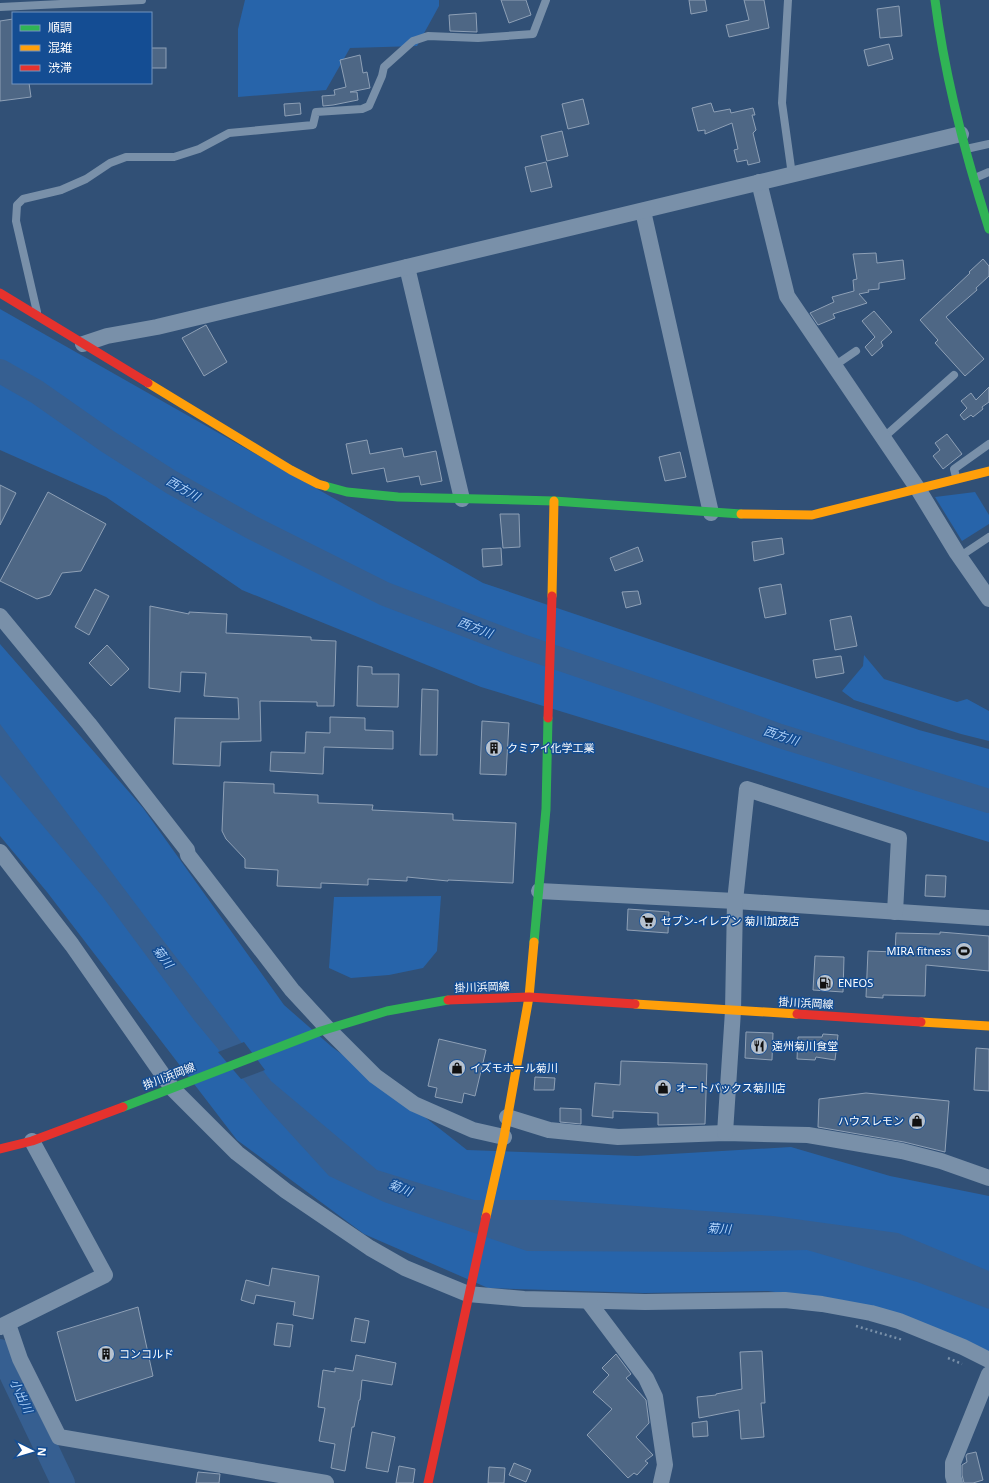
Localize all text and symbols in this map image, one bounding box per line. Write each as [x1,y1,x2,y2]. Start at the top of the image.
legend [12,12,152,84]
text: 順調 [48,19,72,36]
text: 混雑 [48,39,72,56]
text: 渋滞 [48,59,72,76]
water label: 西方川 [163,472,205,506]
water label: 西方川 [455,613,497,643]
water label: 西方川 [761,722,803,750]
building icon: クミアイ化学工業 [484,738,504,758]
place label: クミアイ化学工業 [507,740,594,755]
supermarket icon: セブン-イレブン 菊川加茂店 [638,911,658,931]
place label: セブン-イレブン 菊川加茂店 [661,913,799,928]
sports icon: MIRA fitness [954,941,974,961]
water label: 菊川 [149,942,179,973]
place label: MIRA fitness [886,943,951,958]
fuel station icon: ENEOS [815,973,835,993]
place label: ENEOS [838,975,873,990]
street label: 掛川浜岡線 [454,978,510,995]
street label: 掛川浜岡線 [778,994,834,1011]
restaurant icon: 遠州菊川食堂 [749,1036,769,1056]
place label: 遠州菊川食堂 [772,1038,838,1053]
shop icon: イズモホール菊川 [447,1058,467,1078]
street label: 掛川浜岡線 [140,1059,197,1092]
place label: イズモホール菊川 [470,1060,558,1075]
shop icon: オートバックス菊川店 [653,1078,673,1098]
place label: オートバックス菊川店 [676,1080,786,1095]
shop icon: ハウスレモン [907,1111,927,1131]
place label: ハウスレモン [838,1113,904,1128]
water label: 菊川 [386,1175,416,1201]
water label: 菊川 [707,1219,733,1238]
building icon: コンコルド [96,1344,116,1364]
place label: コンコルド [119,1346,174,1361]
water label: 小出川 [6,1376,38,1418]
north arrow [12,1431,52,1471]
text: N [35,1447,50,1457]

